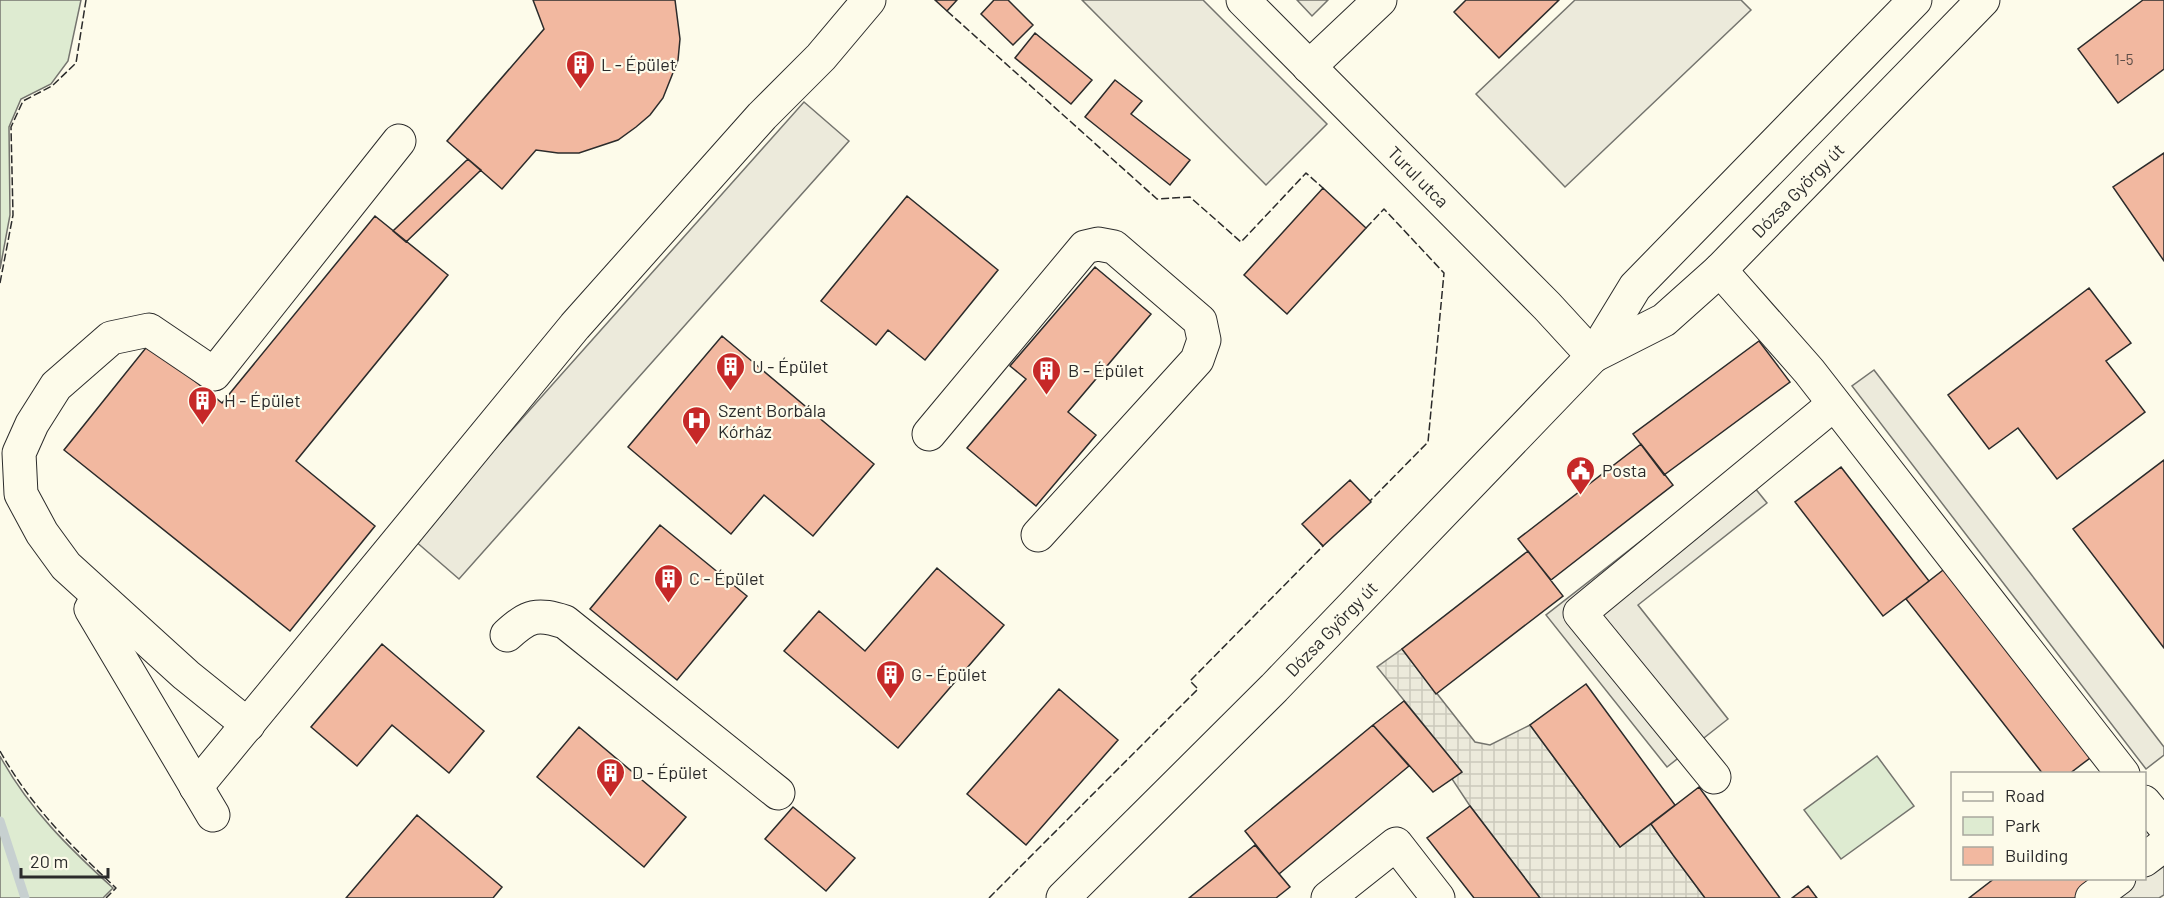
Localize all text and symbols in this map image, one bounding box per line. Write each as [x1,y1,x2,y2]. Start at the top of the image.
building icon: L - Épület [564,48,596,90]
house number: 1-5 [2115,50,2133,68]
place label: L - Épület [601,53,676,75]
street label: Dózsa György út [1747,138,1849,242]
street label: Turul utca [1383,141,1454,212]
building icon: U - Épület [715,350,747,392]
building icon: B - Épület [1031,354,1063,396]
place label: U - Épület [752,355,829,377]
place label: B - Épület [1068,359,1144,381]
building icon: H - Épület [187,384,219,426]
place label: H - Épület [224,389,301,411]
place label: Szent Borbála Kórház [718,399,826,442]
hospital icon: Szent Borbála Kórház [681,404,713,446]
public building icon: Posta [1565,454,1597,496]
place label: Posta [1602,459,1647,481]
building icon: C - Épület [652,562,684,604]
place label: C - Épület [689,567,765,589]
street label: Dózsa György út [1280,577,1382,681]
building icon: G - Épület [874,658,906,700]
place label: G - Épület [911,663,987,685]
building icon: D - Épület [595,756,627,798]
place label: D - Épület [632,761,708,783]
legend [1951,772,2146,880]
text: Road [2005,784,2045,806]
text: Park [2005,814,2040,836]
scale bar [21,841,108,879]
text: Building [2005,844,2068,866]
text: 20 m [30,850,68,872]

